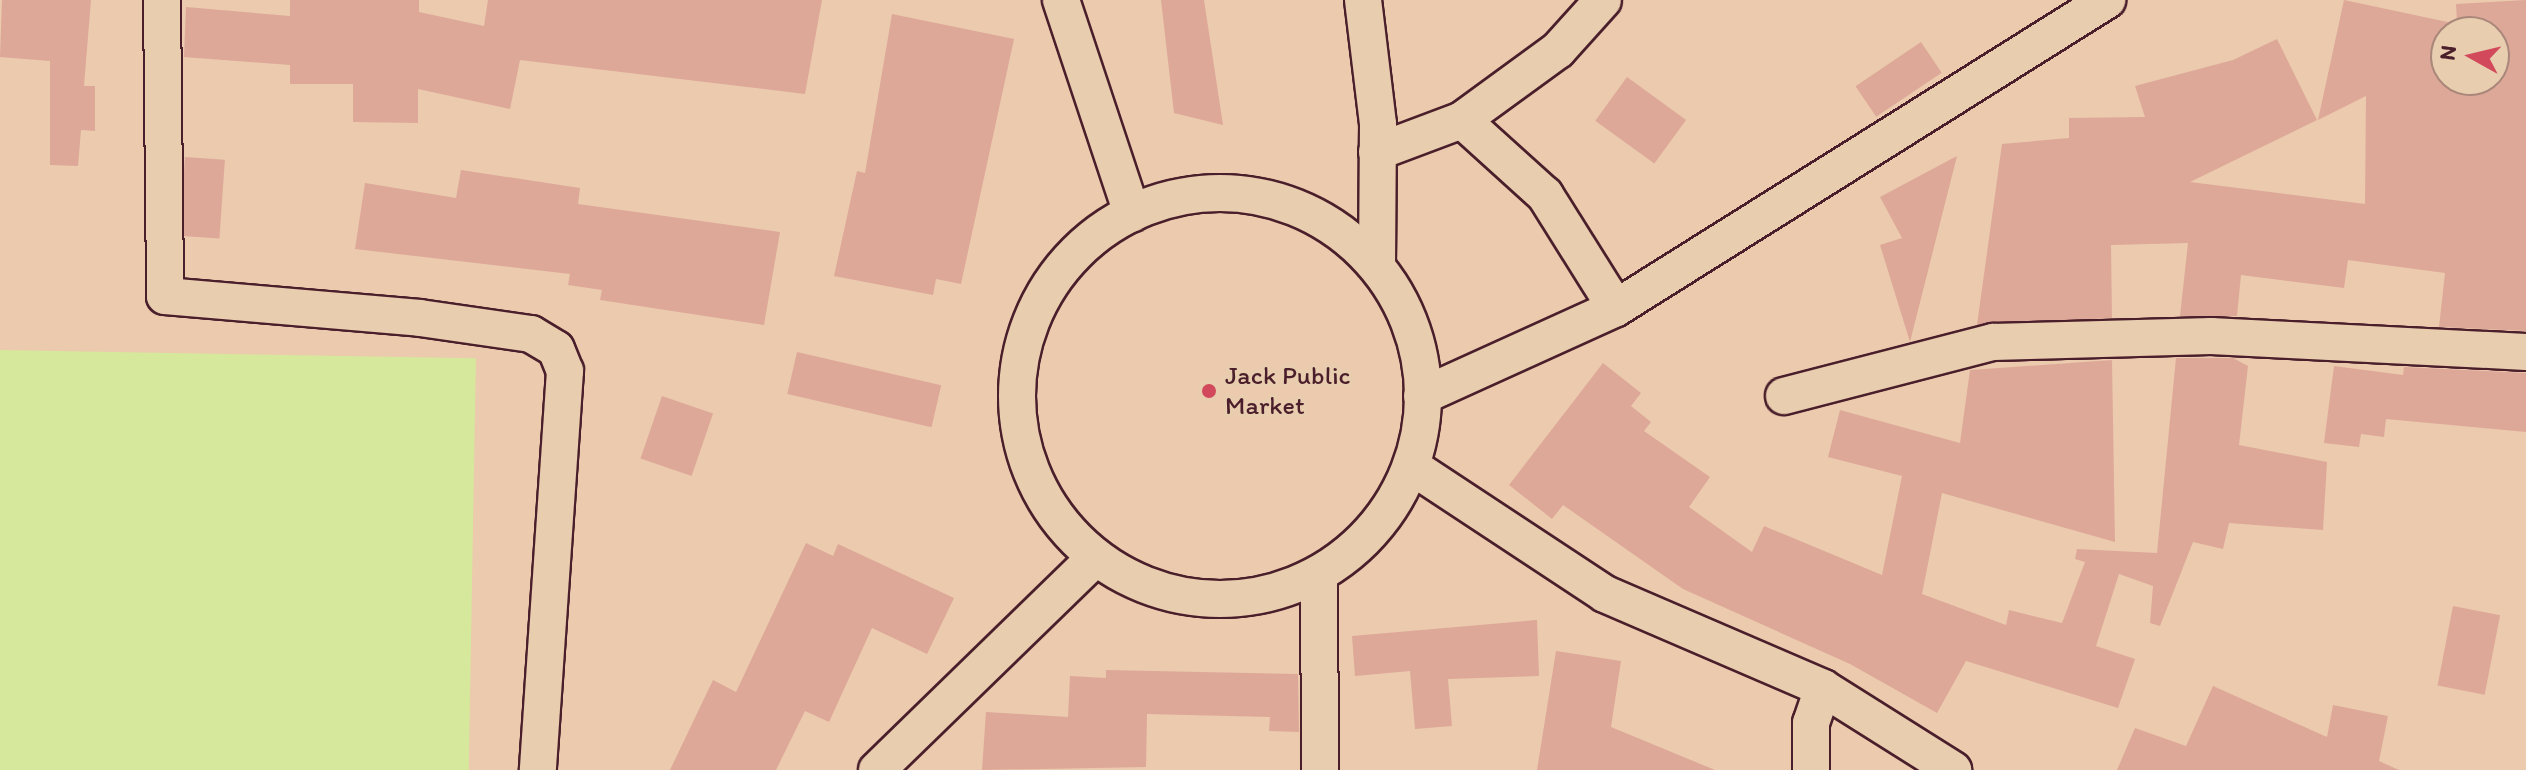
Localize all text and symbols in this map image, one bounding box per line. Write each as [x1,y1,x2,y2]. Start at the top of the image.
north arrow [2430,16,2510,96]
text: N [2433,44,2462,62]
place label: Jack Public Market [1225,360,1351,422]
marker: Jack Public Market [1200,382,1218,400]

